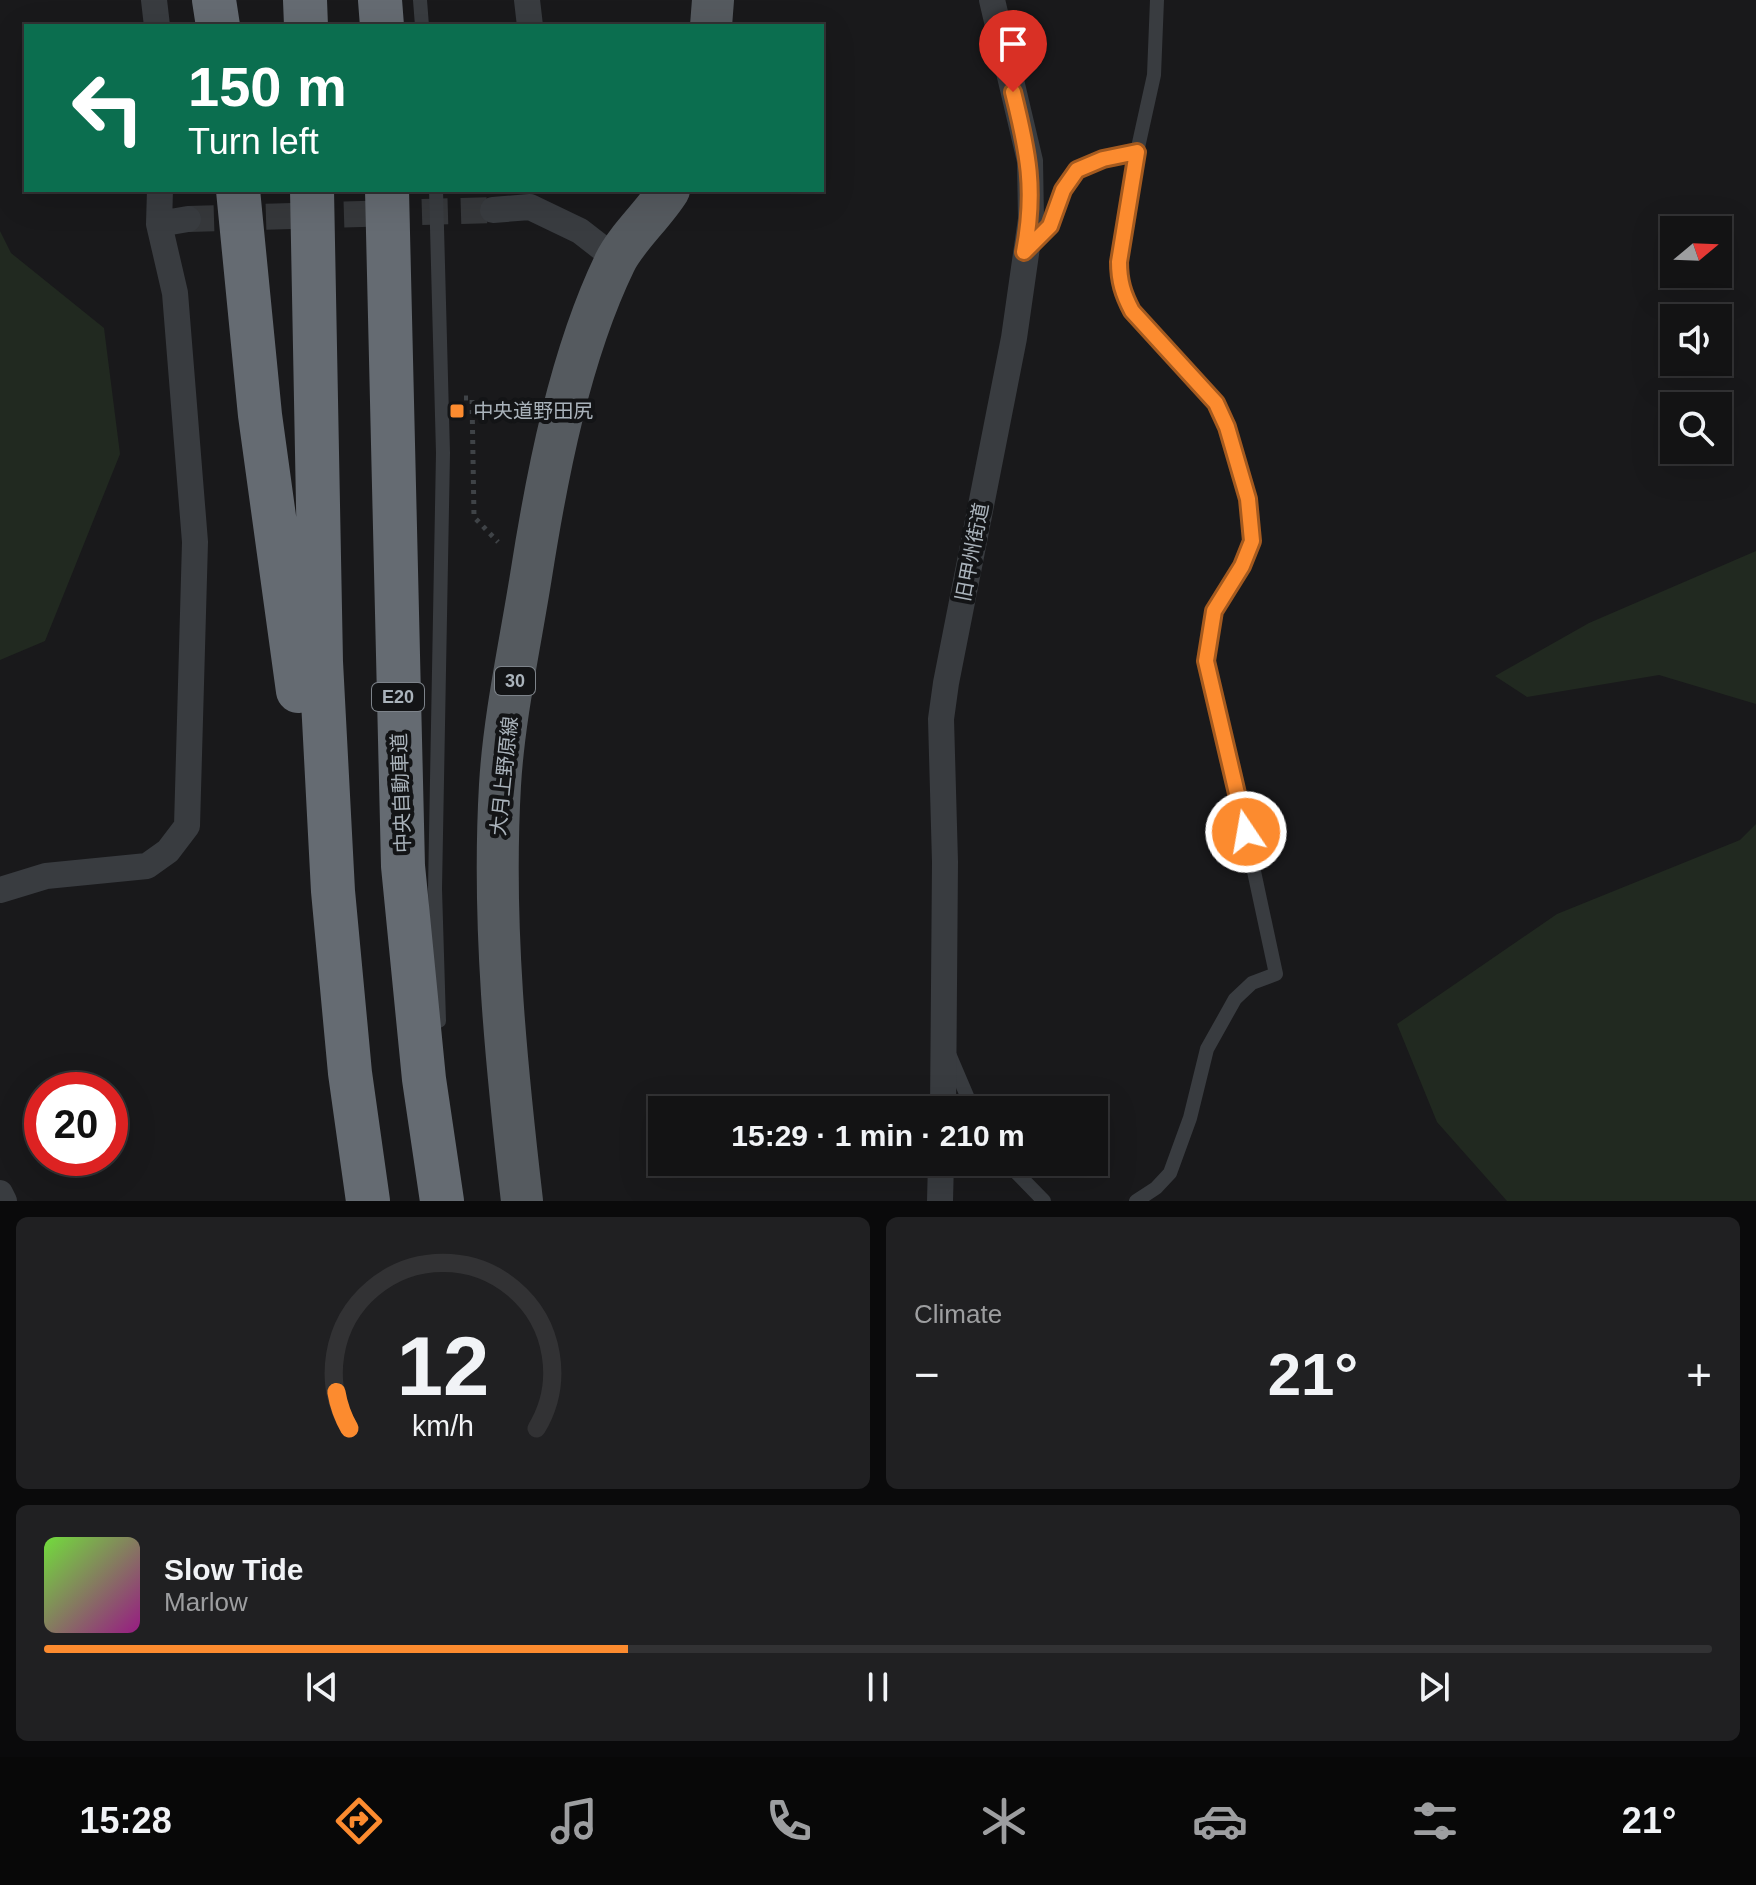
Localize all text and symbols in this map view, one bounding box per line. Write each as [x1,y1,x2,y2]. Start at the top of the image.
pin [979,10,1047,92]
icon: arrive [991,22,1035,66]
text: 150 m [188,55,347,118]
icon: left [56,56,160,160]
text: Turn left [188,121,319,162]
north arrow [1660,216,1732,288]
map controls [1660,216,1732,464]
button: sound [1660,304,1732,376]
button: search [1660,392,1732,464]
place label: 中央道野田尻 [473,400,593,422]
marker: 中央道野田尻 [448,402,466,420]
street label: 旧甲州街道 [952,501,992,603]
road number: 30 [495,667,535,695]
road number: E20 [372,683,424,711]
street label: 大月上野原線 [487,715,521,837]
street label: 中央自動車道 [388,733,414,853]
position arrow [1204,790,1288,874]
speed limit sign: 20 [24,1072,128,1176]
text: 15:29 · 1 min · 210 m [731,1119,1025,1152]
text: Climate [914,1299,1002,1329]
text: 12 [397,1320,489,1413]
text: 21° [1268,1341,1358,1408]
text: − [914,1350,940,1399]
text: + [1686,1350,1712,1399]
text: km/h [412,1410,474,1442]
text: Slow Tide [164,1553,303,1586]
text: Marlow [164,1587,248,1617]
icon: previous [300,1665,344,1709]
icon: pause [856,1665,900,1709]
icon: next [1412,1665,1456,1709]
icon: directions [331,1793,387,1849]
icon: music [546,1793,602,1849]
icon: phone [761,1793,817,1849]
icon: climate [976,1793,1032,1849]
icon: car [1192,1793,1248,1849]
icon: filters [1407,1793,1463,1849]
text: 15:28 [80,1800,172,1841]
text: 21° [1622,1800,1676,1841]

